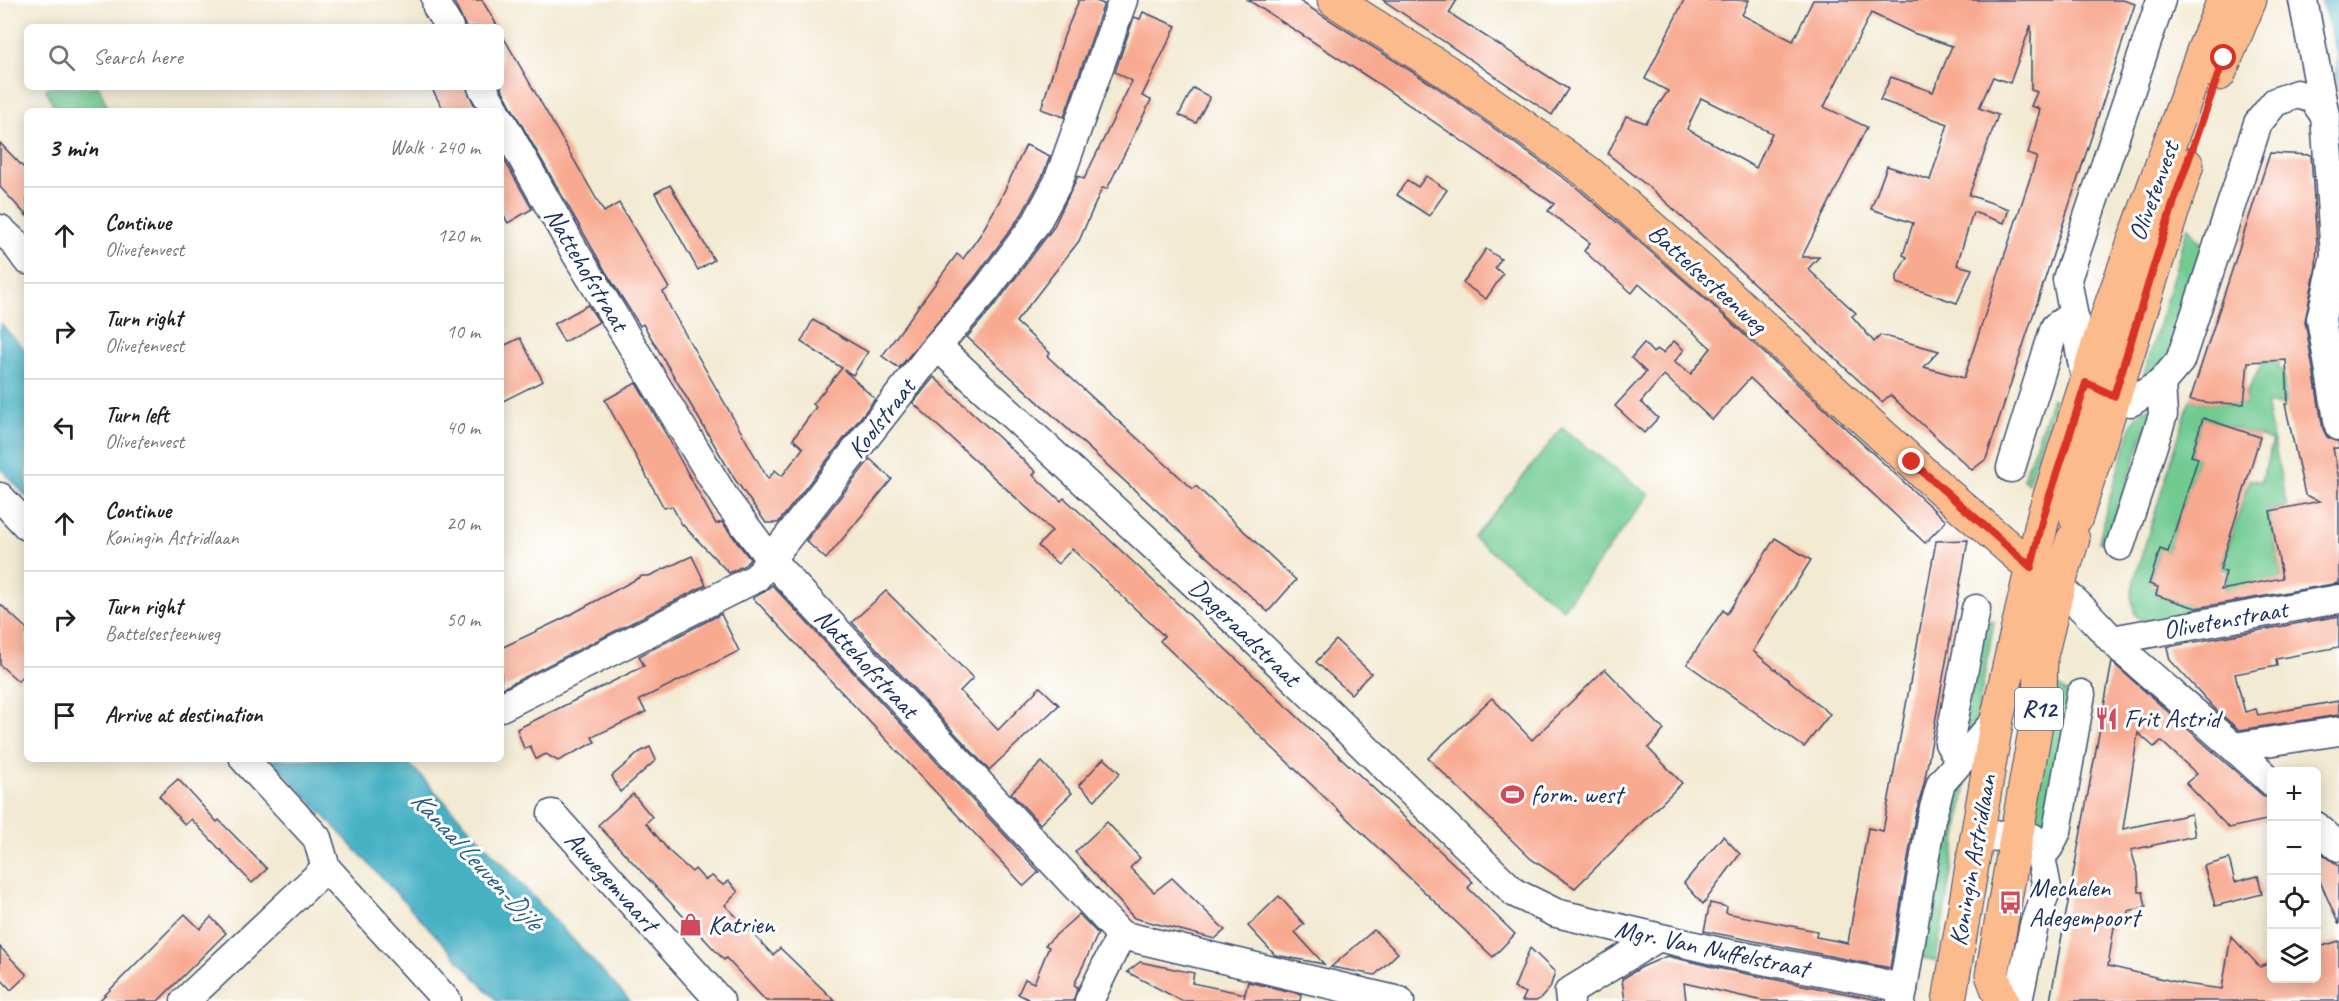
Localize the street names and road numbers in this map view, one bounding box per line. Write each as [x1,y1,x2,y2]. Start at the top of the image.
street label: Olivetenvest [2120,135,2187,245]
street label: Nattehofstraat [537,202,638,339]
street label: Battelsesteenweg [1641,216,1776,342]
street label: Koolstraat [840,370,924,465]
street label: Dageraadstraat [1182,571,1309,695]
street label: Olivetenstraat [2160,592,2292,647]
street label: Nattehofstraat [807,602,927,727]
road number: R12 [2015,688,2063,730]
street label: Koningin Astridlaan [1941,771,2004,948]
street label: Auwegemvaart [558,824,668,941]
street label: Mgr. Van Nuffelstraat [1612,912,1815,986]

